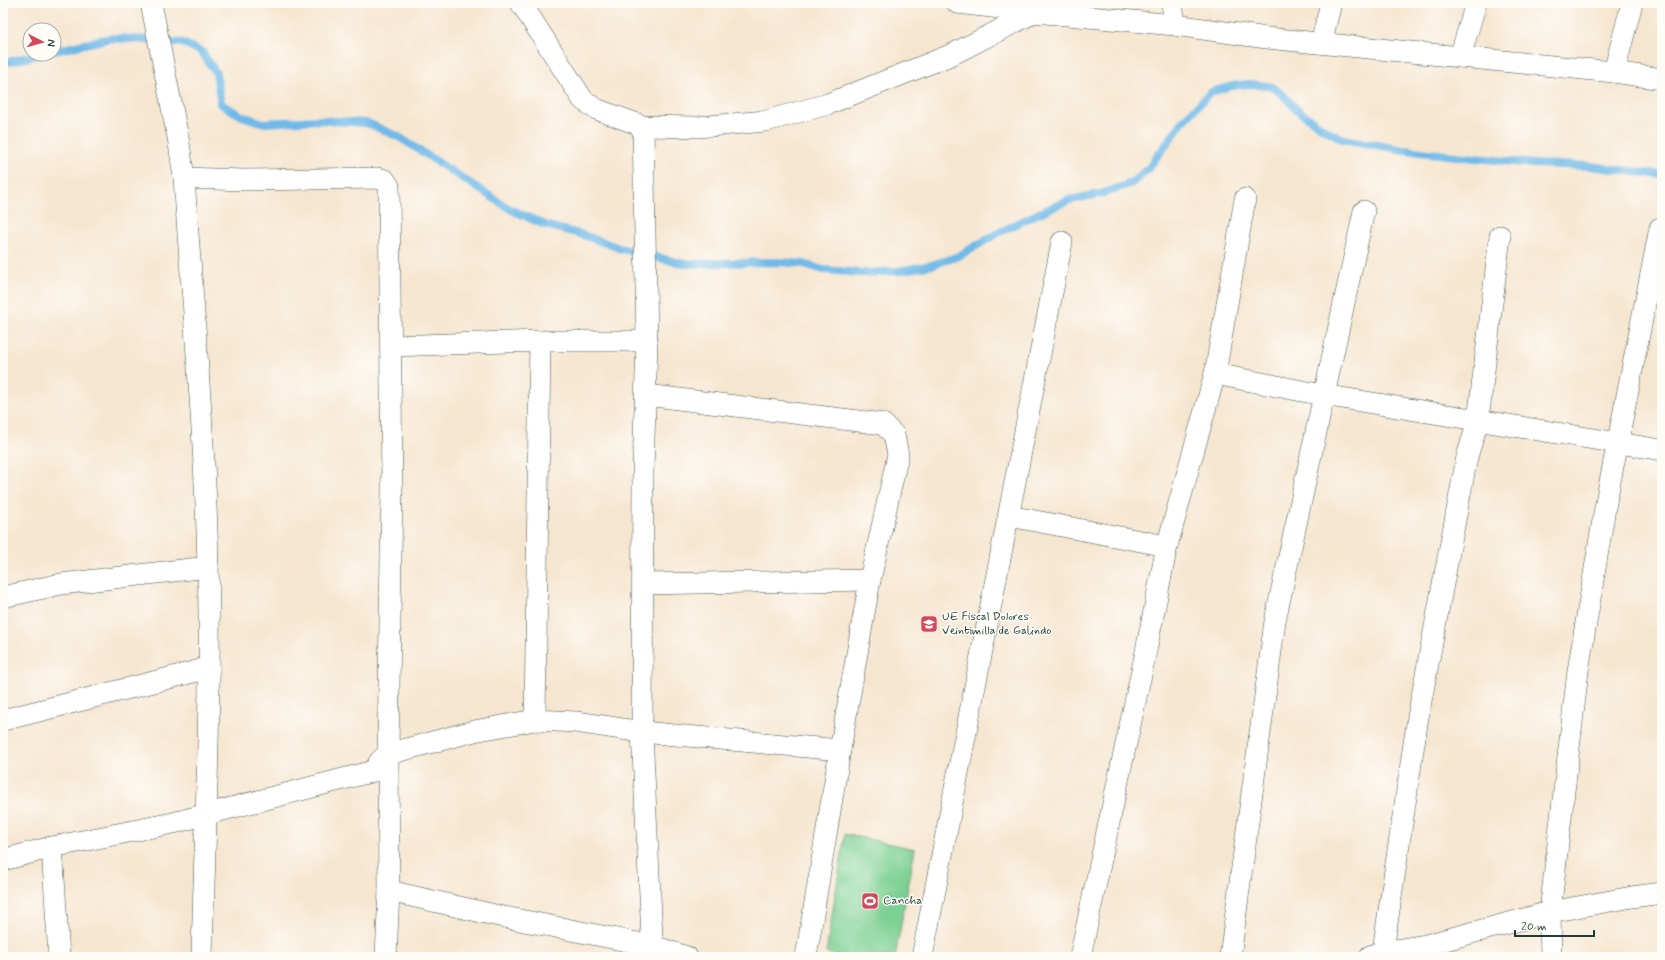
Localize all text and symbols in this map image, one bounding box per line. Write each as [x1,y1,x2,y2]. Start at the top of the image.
north arrow [22,22,62,62]
text: N [44,39,58,47]
place label: UE Fiscal Dolores Veintimilla de Galindo [942,609,1051,639]
school or university icon: UE Fiscal Dolores Veintimilla de Galindo [919,614,939,634]
sports icon: Cancha [860,891,880,911]
place label: Cancha [883,893,922,909]
scale bar [1515,912,1594,938]
text: 20 m [1521,919,1547,935]

